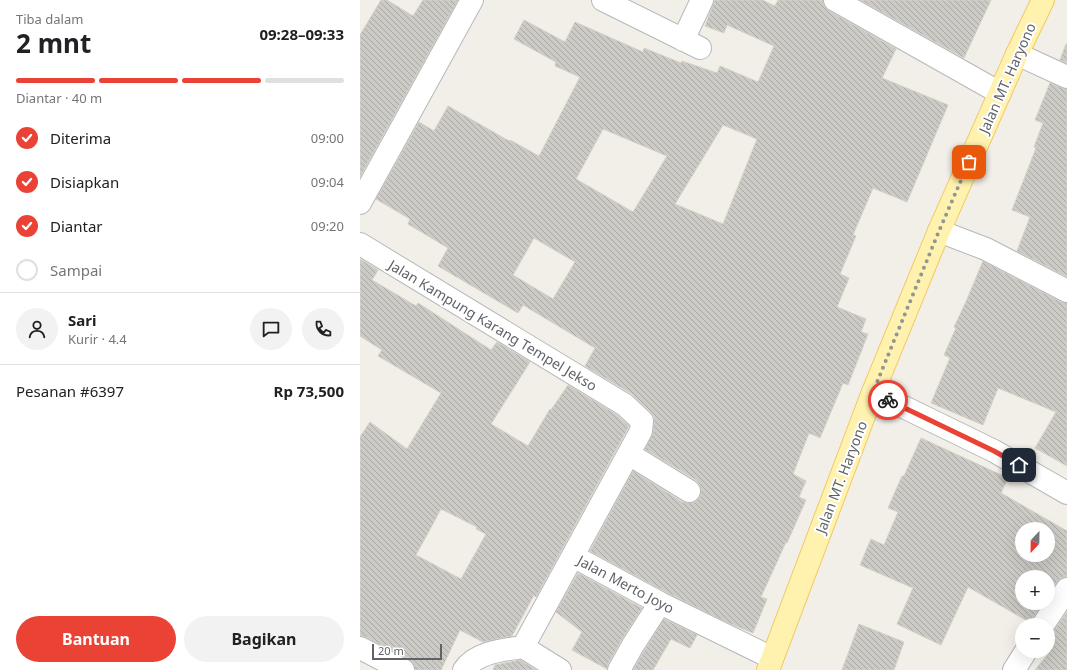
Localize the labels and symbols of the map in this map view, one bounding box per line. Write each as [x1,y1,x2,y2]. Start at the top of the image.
street label: Jalan MT. Haryono [973,20,1040,138]
pin [952,145,986,179]
street label: Jalan Kampung Karang Tempel Jekso [384,254,601,395]
courier [868,380,908,420]
street label: Jalan MT. Haryono [810,418,871,538]
pin [1002,448,1036,482]
north arrow [1015,522,1055,562]
street label: Jalan Merto Joyo [573,550,678,617]
scale bar [372,642,442,661]

